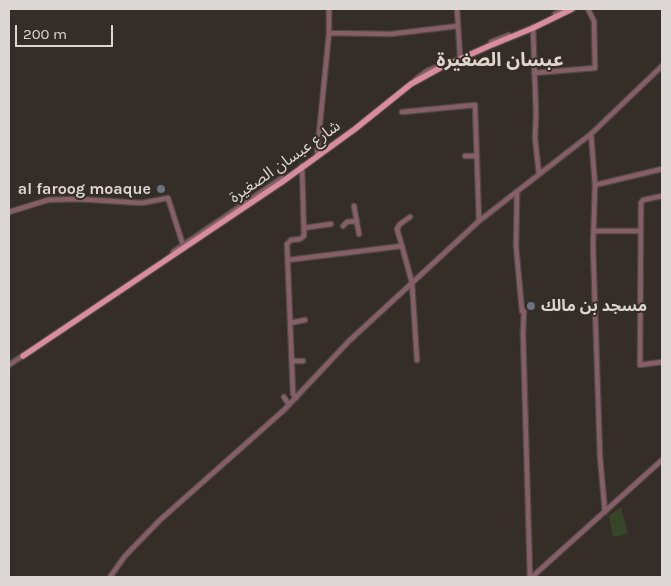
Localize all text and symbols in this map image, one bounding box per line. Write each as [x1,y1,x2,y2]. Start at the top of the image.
scale bar [18,15,115,47]
text: 200 m [23,25,67,43]
district label: عبسان الصغيرة [436,50,564,72]
street label: شارع عبسان الصغيرة [226,117,344,207]
place label: al faroog moaque [18,179,151,199]
marker: al faroog moaque [155,183,167,195]
place label: مسجد بن مالك [541,296,647,316]
marker: مسجد بن مالك [525,300,537,312]

